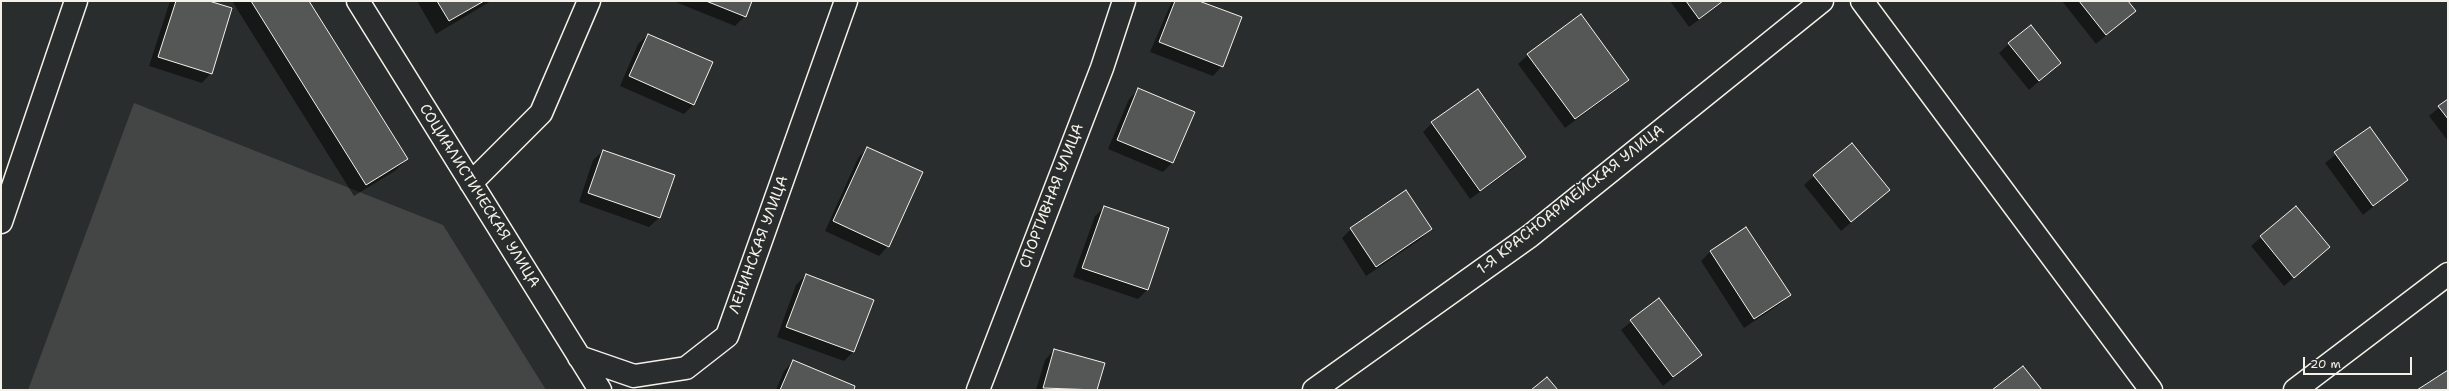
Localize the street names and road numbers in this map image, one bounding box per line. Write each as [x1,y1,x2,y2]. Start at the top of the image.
street label: СОЦИАЛИСТИЧЕСКАЯ УЛИЦА [415,101,543,291]
street label: СПОРТИВНАЯ УЛИЦА [1016,121,1088,271]
street label: 1-Я КРАСНОАРМЕЙСКАЯ УЛИЦА [1474,121,1668,279]
street label: ЛЕНИНСКАЯ УЛИЦА [726,173,792,317]

